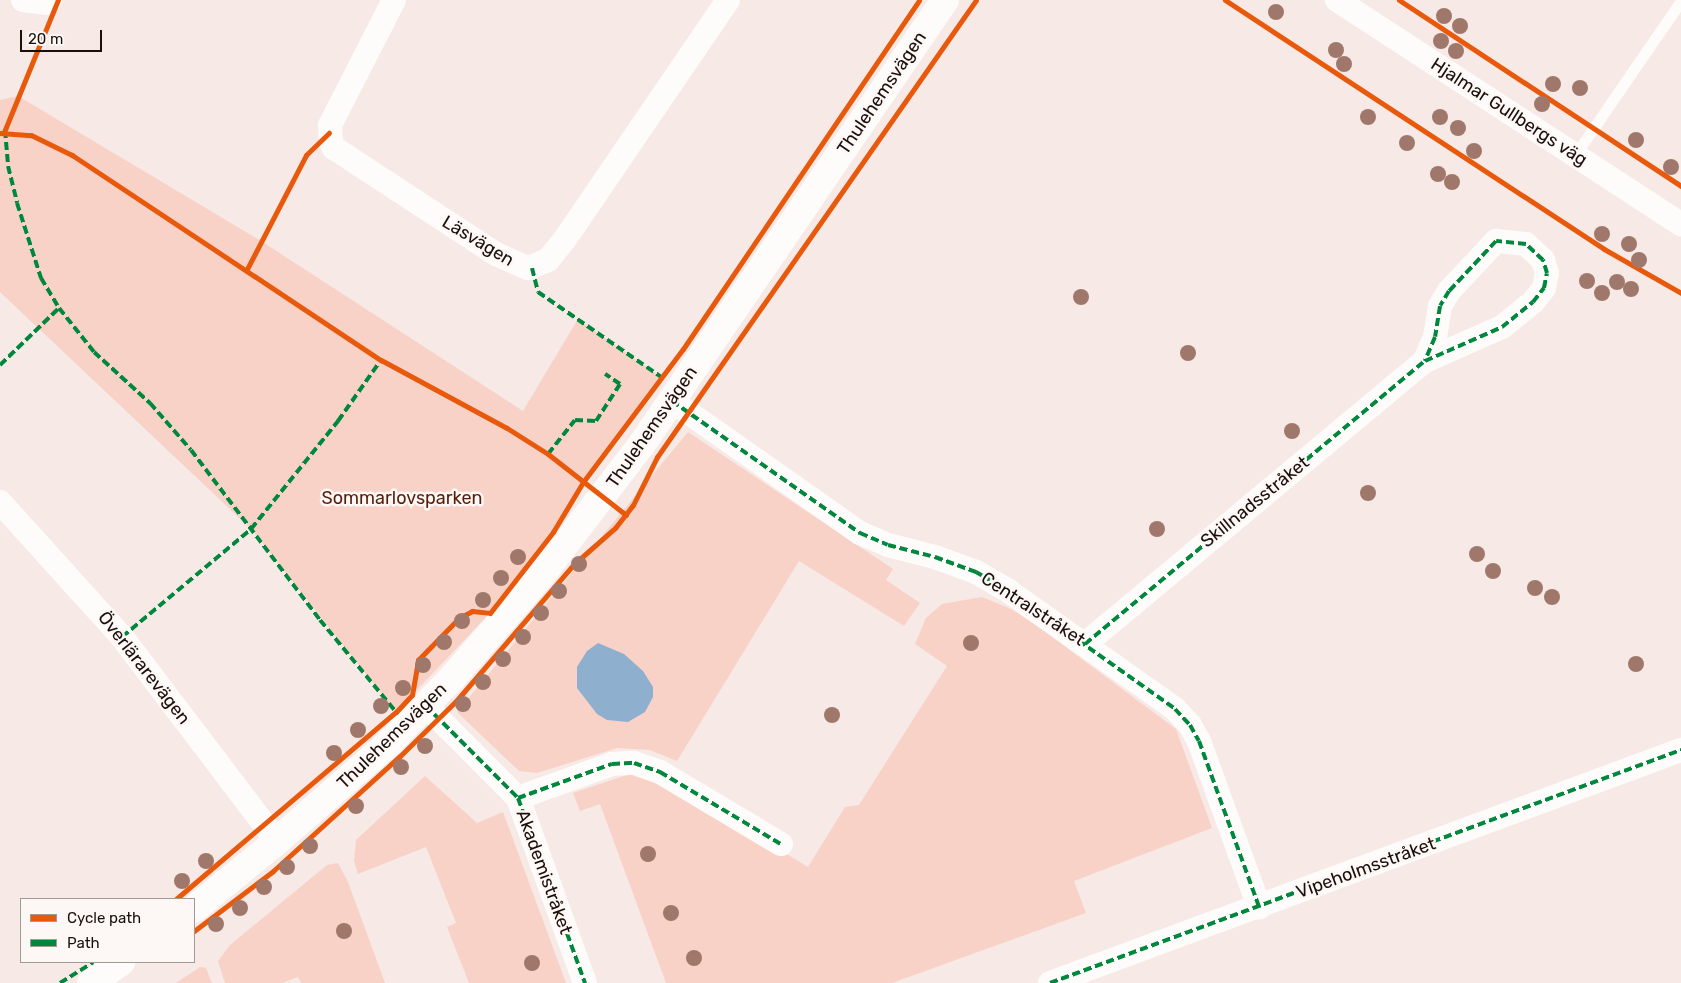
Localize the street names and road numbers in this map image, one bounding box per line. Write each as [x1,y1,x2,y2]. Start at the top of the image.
street label: Thulehemsvägen [833,27,931,159]
street label: Hjalmar Gullbergs väg [1426,53,1592,171]
street label: Läsvägen [438,211,518,271]
street label: Thulehemsvägen [602,362,702,492]
street label: Skillnadsstråket [1196,452,1314,552]
street label: Centralstråket [977,567,1089,651]
street label: Överlärarevägen [93,607,195,729]
street label: Thulehemsvägen [333,678,451,794]
street label: Akademistråket [511,807,577,937]
street label: Vipeholmsstråket [1293,833,1439,903]

